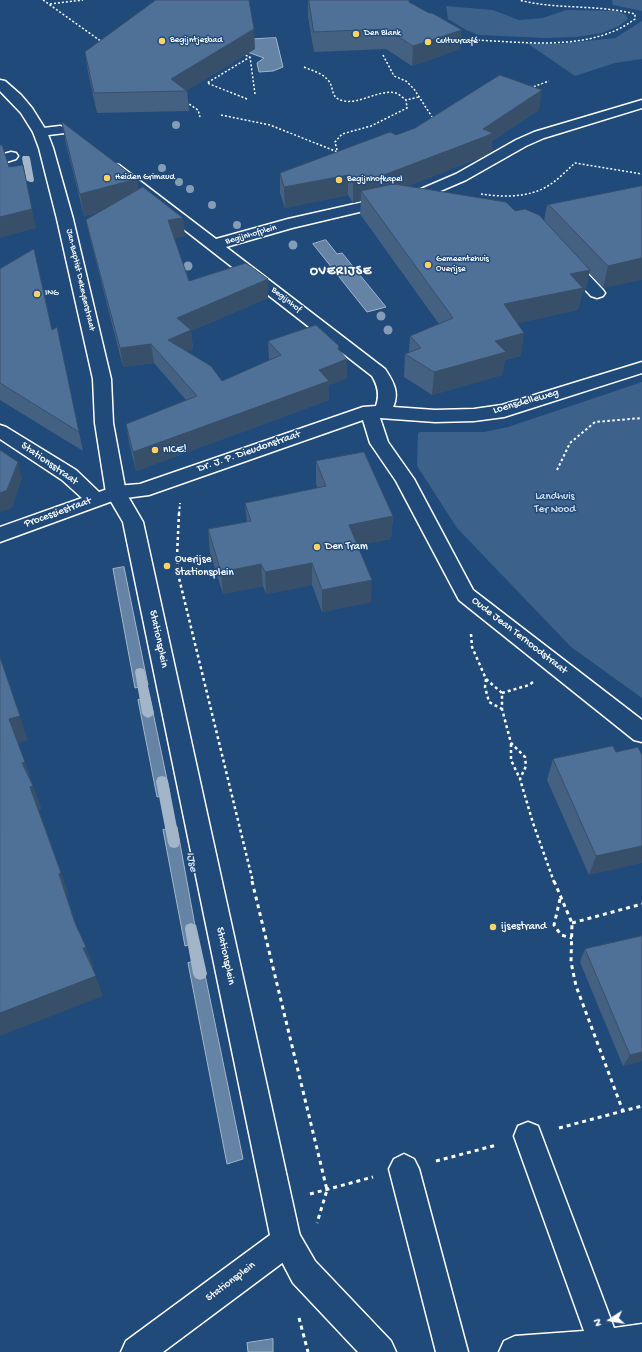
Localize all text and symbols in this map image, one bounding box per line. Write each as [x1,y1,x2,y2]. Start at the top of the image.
marker: Den Blank [351,29,361,39]
place label: Den Blank [364,29,401,39]
marker: Begijntjesbad [157,36,167,46]
place label: Begijntjesbad [170,36,222,46]
marker: Cultuurcafé [423,37,433,47]
place label: Cultuurcafé [436,37,478,47]
marker: Heiden Grimaud [102,173,112,183]
place label: Heiden Grimaud [115,173,175,183]
marker: Begijnhofkapel [334,175,344,185]
place label: Begijnhofkapel [347,175,403,185]
street label: Begijnhofplein [224,223,278,247]
street label: Jan-Baptist Dekeyserstraat [63,228,97,332]
place label: Gemeentehuis Overijse [436,255,489,276]
marker: Gemeentehuis Overijse [423,260,433,270]
district label: OVERIJSE [310,264,372,280]
street label: Begijnhof [269,285,303,315]
marker: ING [32,289,42,299]
place label: ING [45,289,59,299]
street label: Loensdelleweg [492,386,560,418]
street label: Dr. J. P. Dieudonstraat [196,428,302,476]
street label: Stationsstraat [18,439,80,489]
place label: nICE! [163,443,186,457]
marker: nICE! [150,445,160,455]
park label: Landhuis Ter Nood [534,490,576,516]
street label: Processiestraat [23,495,93,531]
place label: Den Tram [325,540,368,554]
marker: Den Tram [312,542,322,552]
place label: Overijse Stationsplein [175,553,234,579]
marker: Overijse Stationsplein [162,561,172,571]
street label: Oude Jean Ternoodstraat [468,594,570,678]
street label: Stationsplein [145,609,171,669]
water label: IJse [182,851,200,873]
place label: ijsestrand [501,920,547,934]
marker: ijsestrand [488,922,498,932]
street label: Stationsplein [212,926,238,986]
street label: Stationsplein [204,1259,258,1305]
north arrow [590,1300,630,1340]
text: N [592,1318,605,1327]

